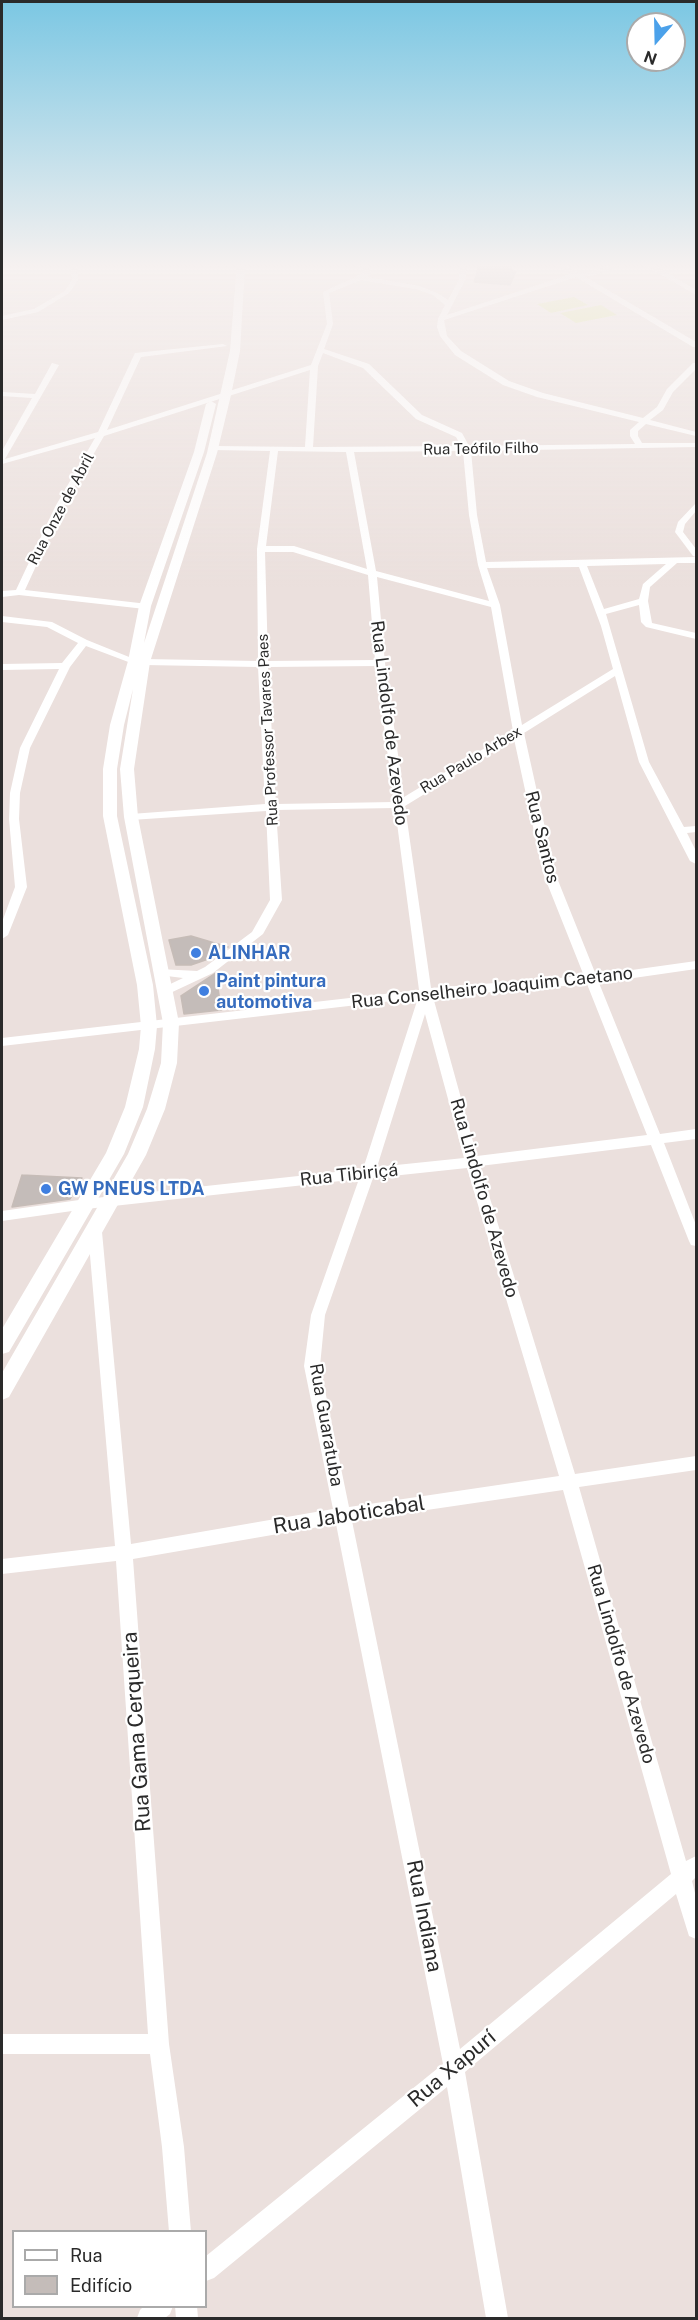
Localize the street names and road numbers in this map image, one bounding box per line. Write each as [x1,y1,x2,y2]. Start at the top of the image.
street label: Rua Teófilo Filho [423,439,539,459]
street label: Rua Onze de Abril [24,450,98,568]
street label: Rua Lindolfo de Azevedo [366,619,412,827]
street label: Rua Professor Tavares Paes [254,633,282,827]
street label: Rua Paulo Arbex [417,723,525,797]
street label: Rua Santos [520,788,564,886]
street label: Rua Conselheiro Joaquim Caetano [350,962,634,1014]
street label: Rua Lindolfo de Azevedo [445,1096,523,1300]
street label: Rua Tibiriçá [299,1159,399,1191]
street label: Rua Guaratuba [305,1362,347,1488]
street label: Rua Jaboticabal [271,1491,427,1539]
street label: Rua Lindolfo de Azevedo [582,1562,660,1766]
street label: Rua Gama Cerqueira [117,1631,157,1833]
street label: Rua Indiana [401,1858,447,1974]
street label: Rua Xapurí [403,2025,501,2113]

